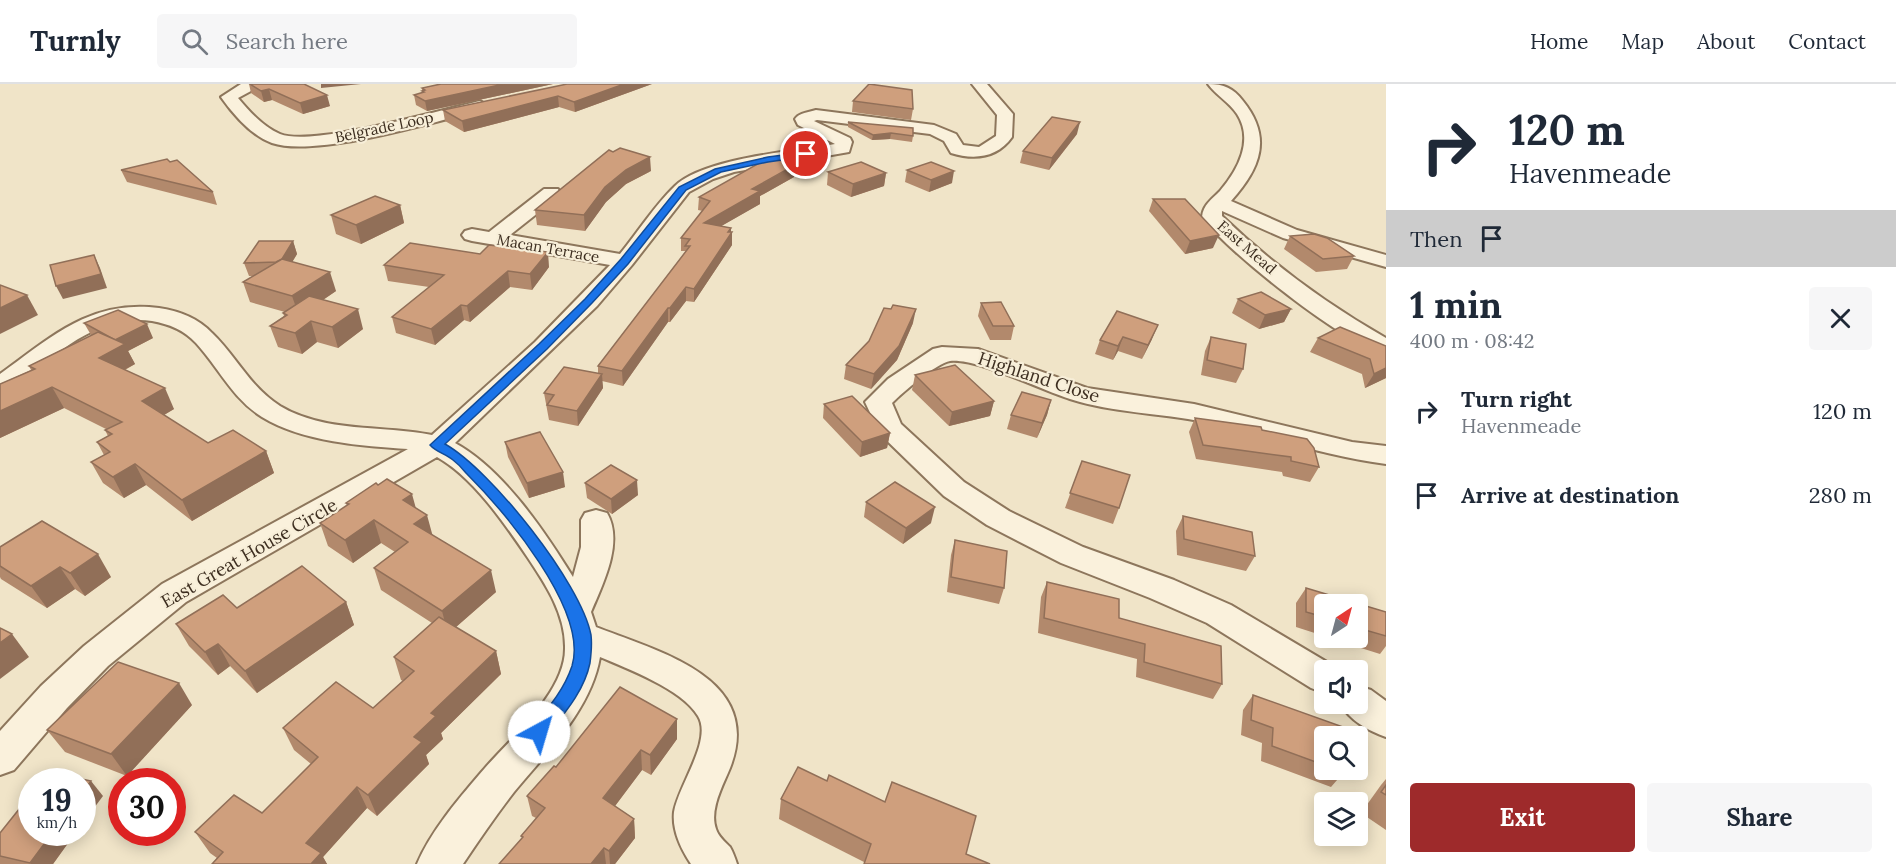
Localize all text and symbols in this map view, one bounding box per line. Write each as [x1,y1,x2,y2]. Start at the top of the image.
search box [157,14,577,68]
text: Turnly [30,23,121,59]
icon: search [178,25,211,58]
text: Search here [226,27,348,55]
text: Home [1530,28,1588,55]
text: Map [1621,28,1664,55]
text: About [1697,28,1755,55]
text: Contact [1788,28,1866,55]
text: 120 m [1509,103,1625,157]
street label: Belgrade Loop [333,107,435,147]
icon: right [1410,108,1488,186]
pin [780,128,831,179]
icon: arrive [789,137,822,170]
text: Havenmeade [1509,156,1671,190]
street label: East Mead [1214,216,1281,278]
icon: arrive [1475,222,1508,255]
text: Then [1410,225,1463,253]
street label: Macan Terrace [495,230,601,266]
text: 1 min [1410,282,1502,328]
button: close [1809,287,1872,350]
text: 400 m · 08:42 [1410,328,1535,353]
street label: Highland Close [975,346,1103,408]
text: Turn right [1461,385,1572,413]
icon: right [1410,395,1443,428]
text: 120 m [1813,397,1872,425]
text: Havenmeade [1461,413,1581,438]
icon: arrive [1410,479,1443,512]
text: Arrive at destination [1461,481,1679,509]
text: 280 m [1809,481,1872,509]
street label: East Great House Circle [157,493,341,613]
north arrow [1314,594,1368,648]
map controls [1314,594,1368,846]
button: sound [1314,660,1368,714]
position arrow [507,700,571,764]
button: search [1314,726,1368,780]
speed limit sign: 30 [108,768,186,846]
text: 19 [42,781,72,819]
button: Exit [1410,783,1635,852]
button: Share [1647,783,1872,852]
button: layers [1314,792,1368,846]
text: km/h [37,813,77,832]

